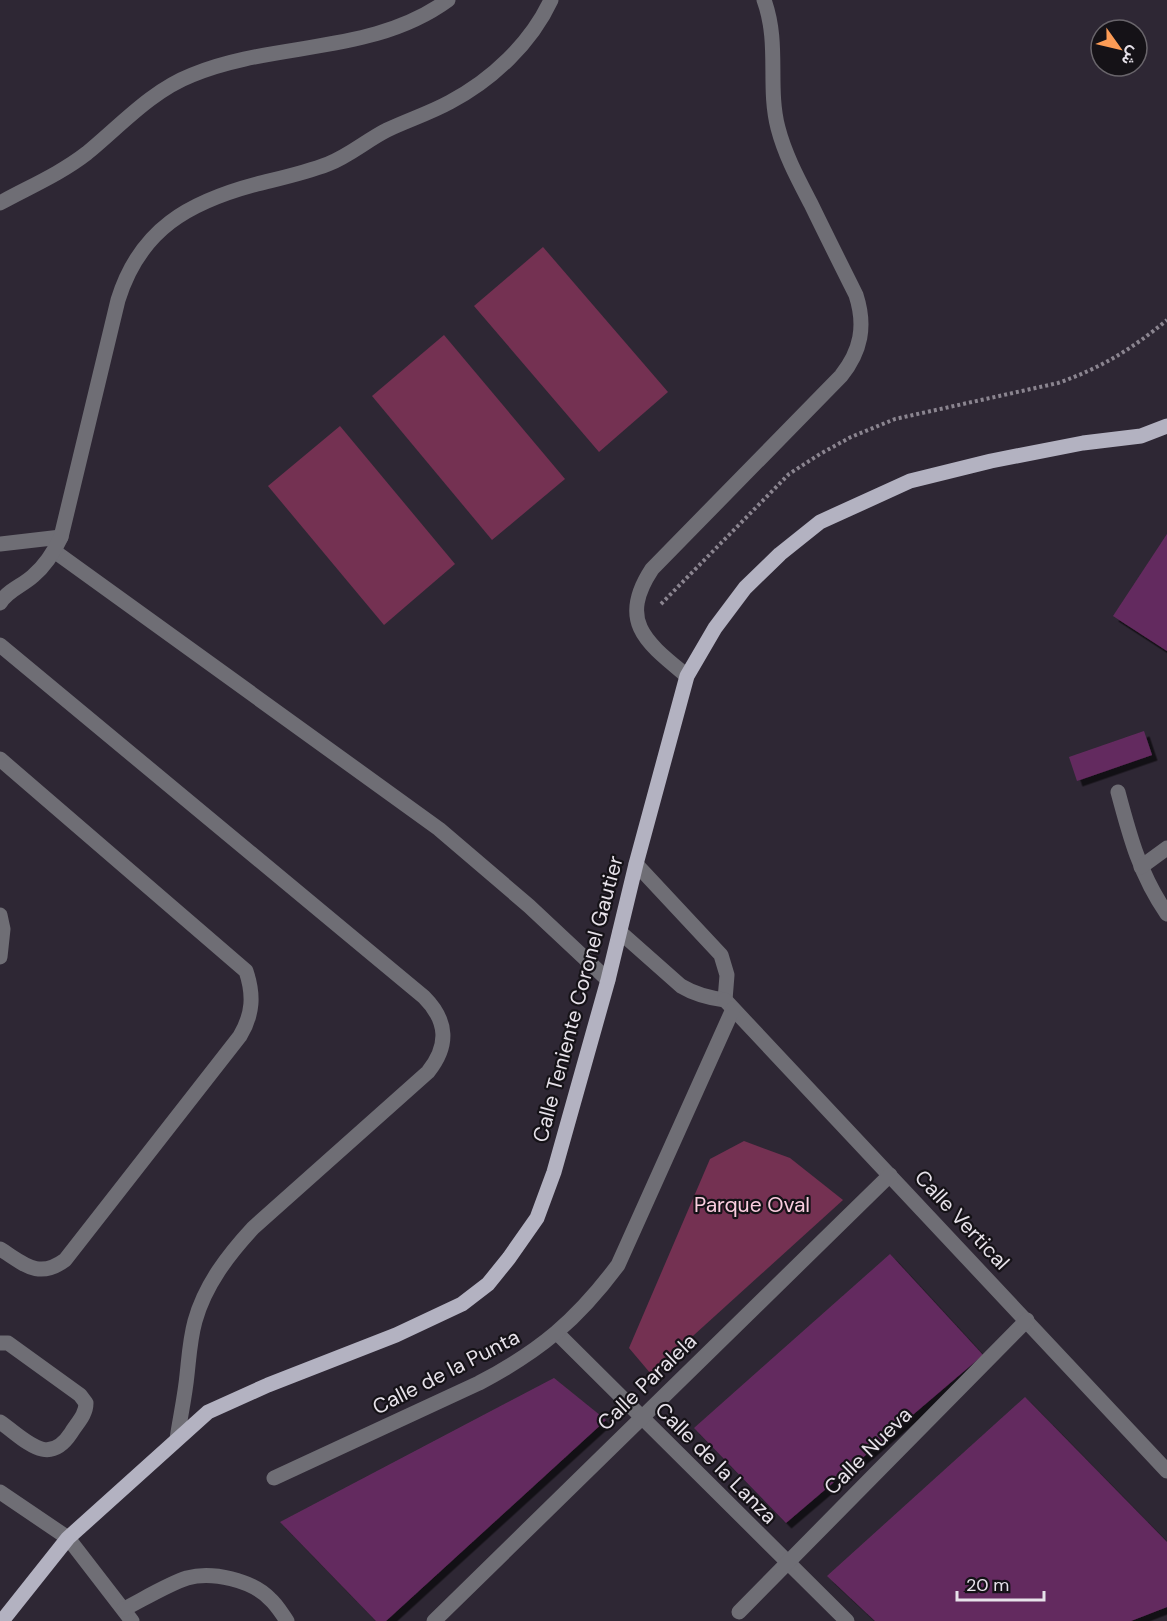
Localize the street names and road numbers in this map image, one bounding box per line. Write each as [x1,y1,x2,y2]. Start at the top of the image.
street label: Calle Teniente Coronel Gautier [526,852,630,1145]
street label: Calle Vertical [908,1164,1016,1276]
street label: Calle de la Punta [368,1323,524,1421]
street label: Calle Paralela [591,1327,703,1437]
street label: Calle de la Lanza [649,1396,783,1530]
street label: Calle Nueva [818,1401,918,1501]

